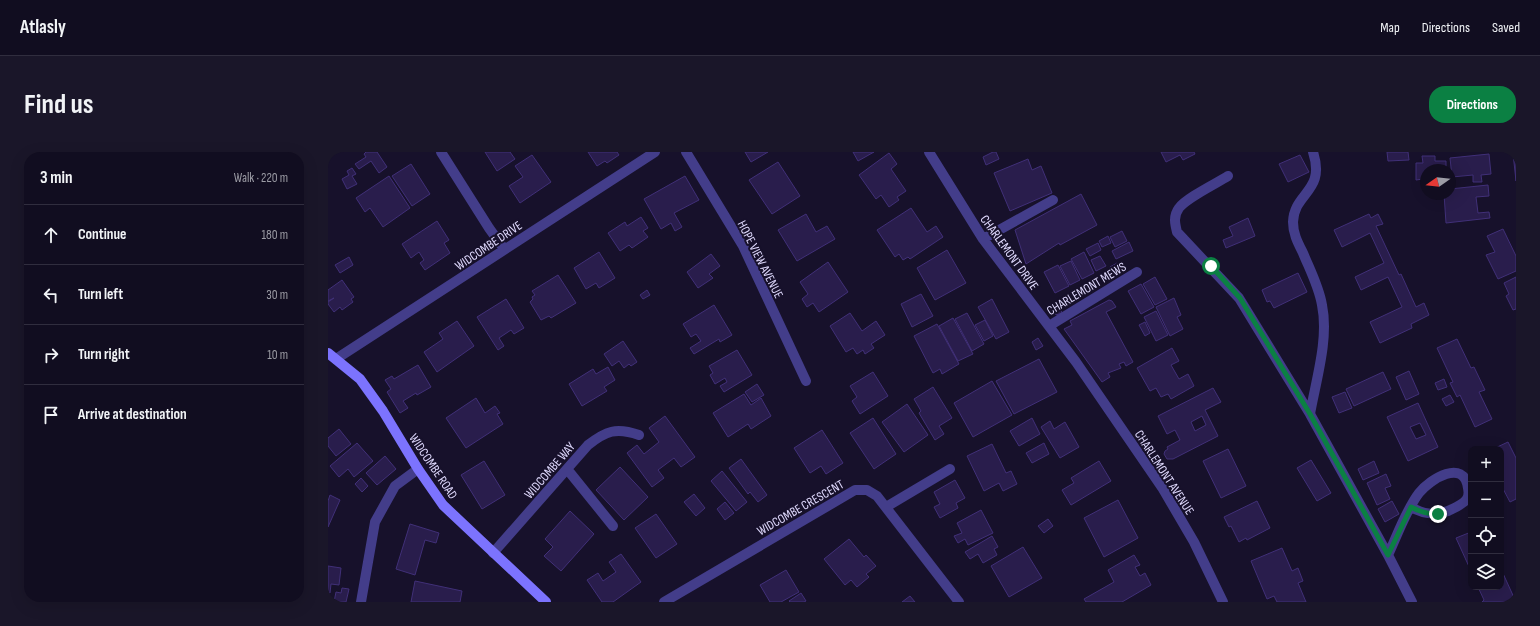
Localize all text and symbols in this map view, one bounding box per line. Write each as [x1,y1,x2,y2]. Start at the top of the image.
text: Atlasly [20,16,66,39]
text: Map [1380,19,1400,36]
text: Directions [1422,19,1470,36]
text: Saved [1492,19,1520,36]
button: Directions [1429,86,1516,123]
text: Find us [24,88,93,121]
north arrow [1420,164,1456,200]
text: 3 min [40,168,73,188]
text: Walk · 220 m [234,170,288,186]
street label: CHARLEMONT DRIVE [977,212,1042,293]
street label: WIDCOMBE DRIVE [452,218,525,274]
street label: HOPE VIEW AVENUE [734,218,787,301]
icon: ahead [40,224,62,246]
text: Continue [78,225,127,244]
text: 180 m [262,227,288,243]
route start [1202,257,1220,275]
street label: CHARLEMONT MEWS [1044,259,1130,319]
icon: left [40,284,62,306]
text: Turn left [78,285,123,304]
text: 30 m [266,287,288,303]
icon: right [40,344,62,366]
text: Turn right [78,345,130,364]
text: 10 m [267,347,288,363]
icon: arrive [40,404,62,426]
text: Arrive at destination [78,405,187,424]
street label: CHARLEMONT AVENUE [1131,427,1197,518]
street label: WIDCOMBE ROAD [405,431,461,502]
street label: WIDCOMBE WAY [521,439,579,502]
map controls [1468,446,1504,590]
button: + [1468,446,1504,482]
street label: WIDCOMBE CRESCENT [754,476,847,539]
button: − [1468,482,1504,518]
route end [1429,505,1447,523]
button: locate [1468,518,1504,554]
button: layers [1468,554,1504,590]

